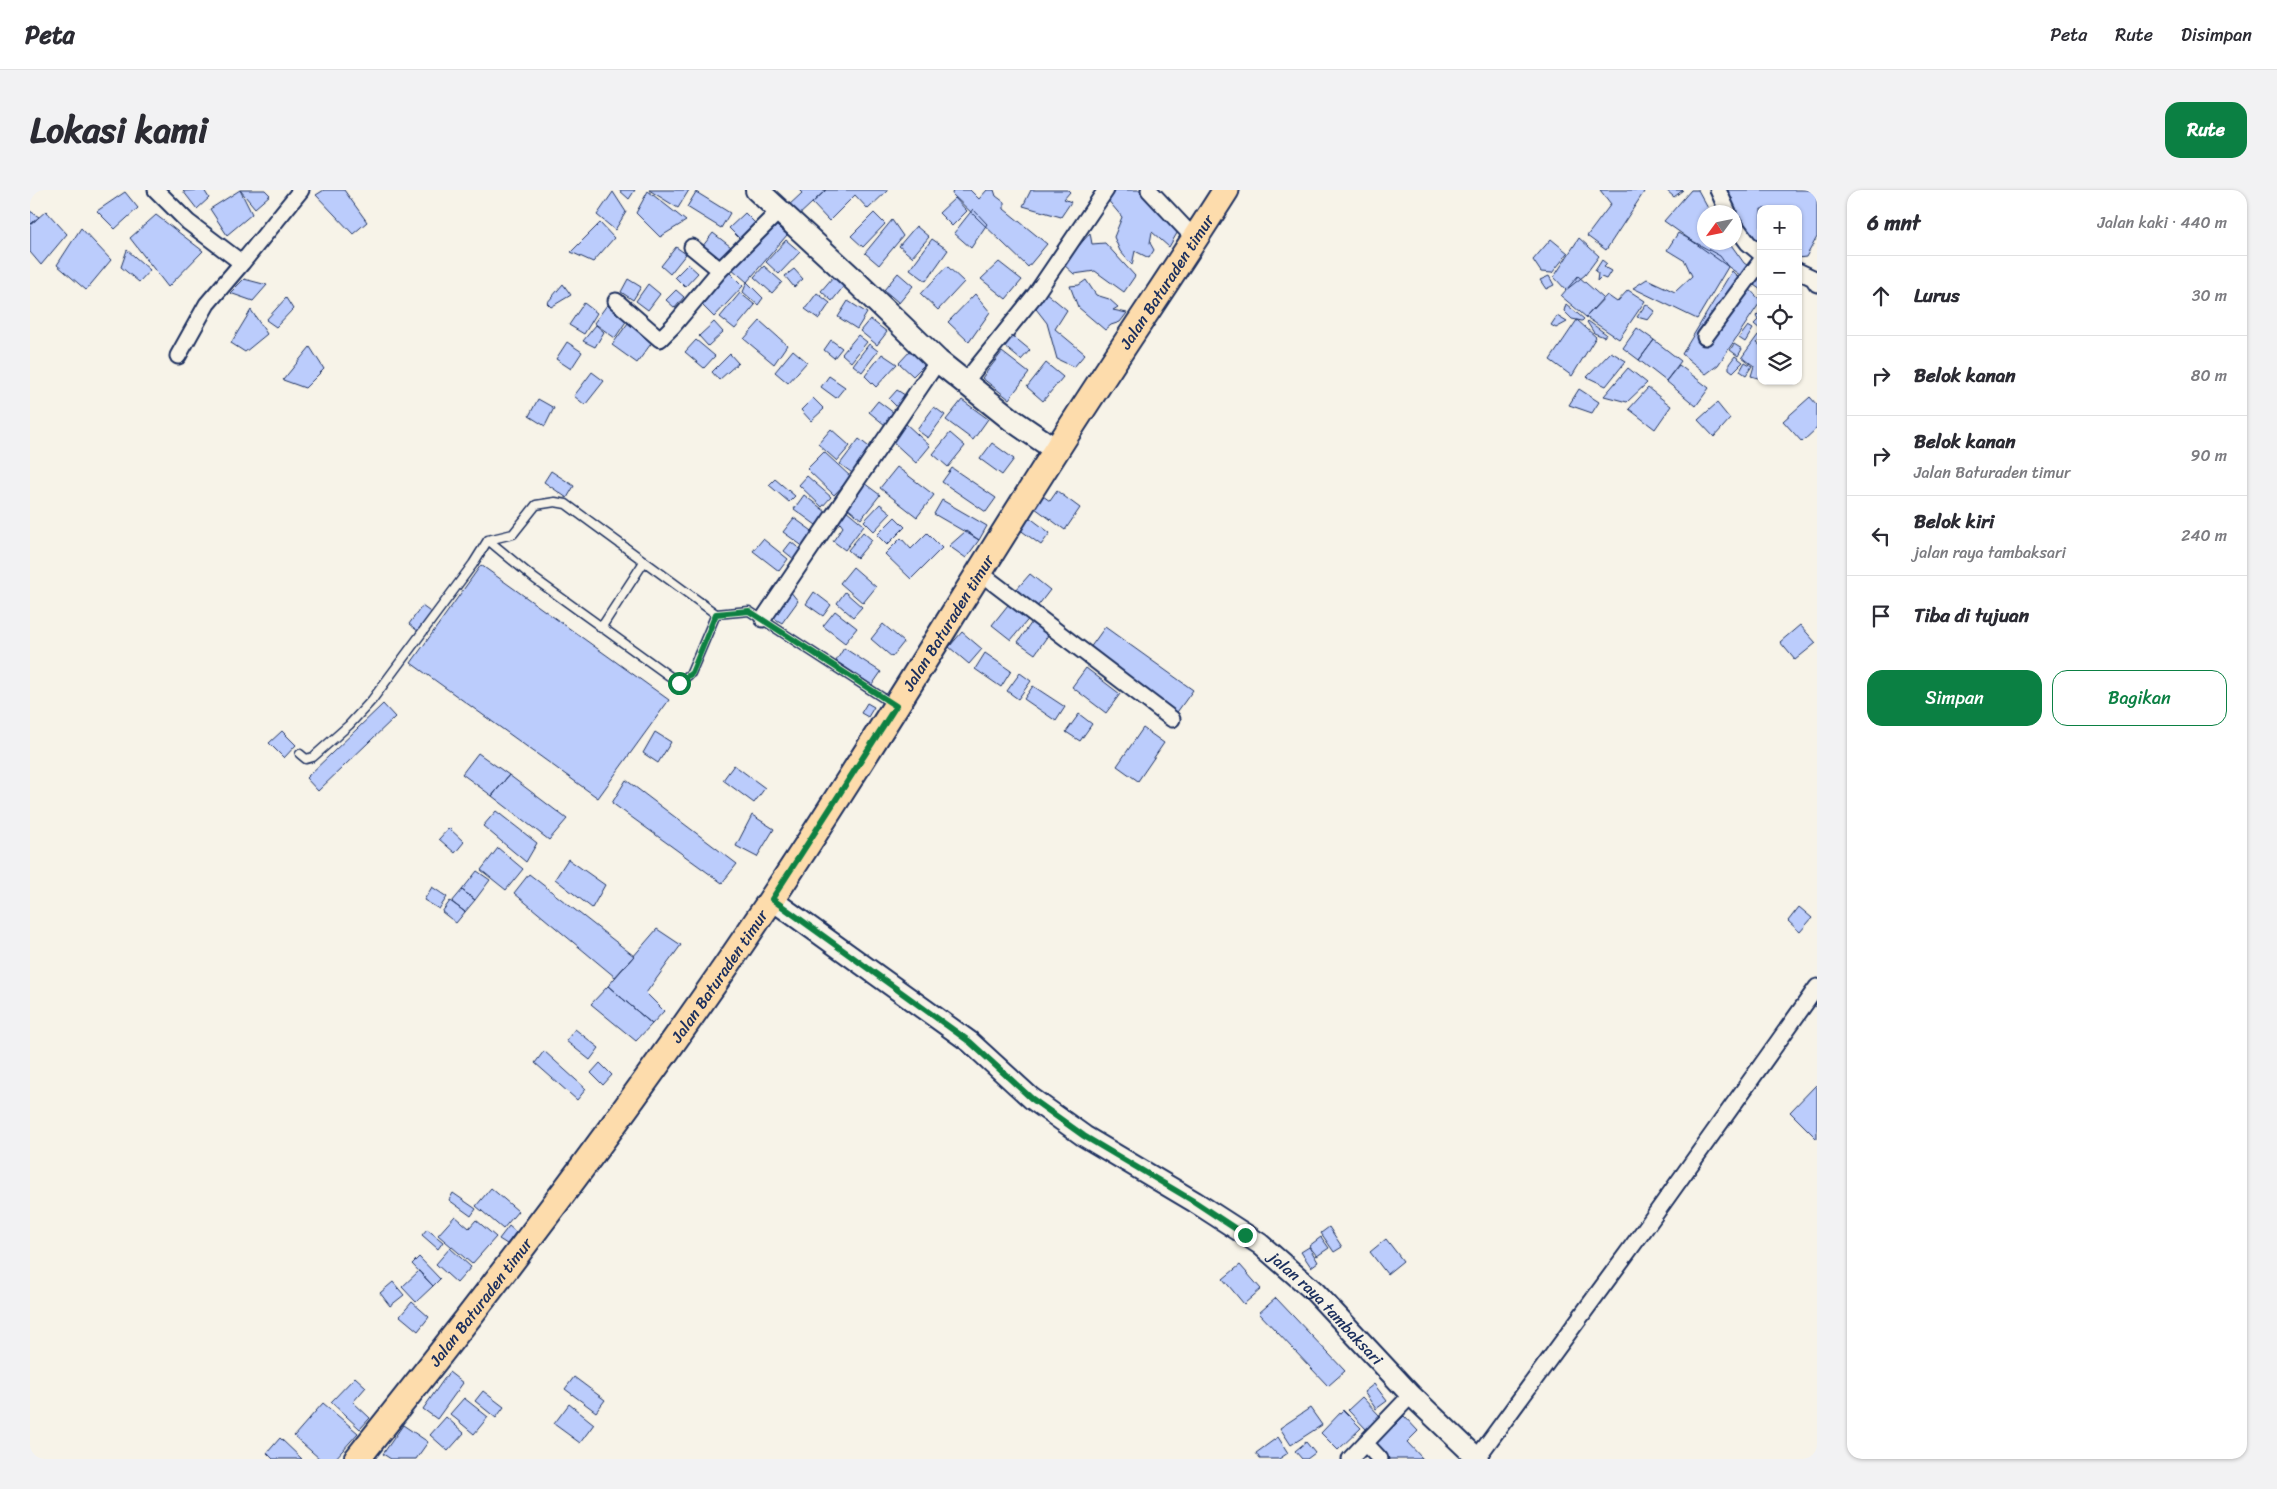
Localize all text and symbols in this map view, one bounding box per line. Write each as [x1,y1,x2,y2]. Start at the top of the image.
text: Peta [25,14,74,56]
text: Peta [2050,19,2087,51]
text: Rute [2115,19,2153,51]
text: Disimpan [2181,19,2252,51]
text: Lokasi kami [30,99,208,161]
button: Rute [2165,102,2247,158]
text: 6 mnt [1867,204,1920,242]
north arrow [1697,205,1742,250]
map controls [1757,205,1802,385]
button: + [1757,205,1802,250]
street label: Jalan Baturaden timur [1111,207,1222,356]
text: Jalan kaki · 440 m [2097,208,2227,237]
button: − [1757,250,1802,295]
text: Lurus [1914,279,1960,312]
text: 30 m [2192,281,2227,310]
icon: ahead [1867,282,1895,310]
button: locate [1757,295,1802,340]
button: layers [1757,340,1802,385]
text: Belok kanan [1914,359,2016,392]
text: 80 m [2191,361,2227,390]
icon: right [1867,362,1895,390]
text: Belok kanan [1914,425,2016,458]
text: 90 m [2191,441,2227,470]
icon: right [1867,442,1895,470]
text: Jalan Baturaden timur [1914,458,2071,487]
text: Belok kiri [1914,505,1994,538]
text: 240 m [2181,521,2227,550]
icon: left [1867,522,1895,550]
text: jalan raya tambaksari [1914,538,2066,567]
street label: Jalan Baturaden timur [894,547,1003,698]
text: Tiba di tujuan [1914,599,2029,632]
icon: arrive [1867,602,1895,630]
button: Simpan [1867,670,2042,726]
button: Bagikan [2052,670,2227,726]
route start [668,672,691,695]
street label: Jalan Baturaden timur [662,902,776,1049]
route end [1234,1224,1257,1247]
street label: Jalan Baturaden timur [421,1230,541,1373]
street label: jalan raya tambaksari [1260,1241,1391,1372]

